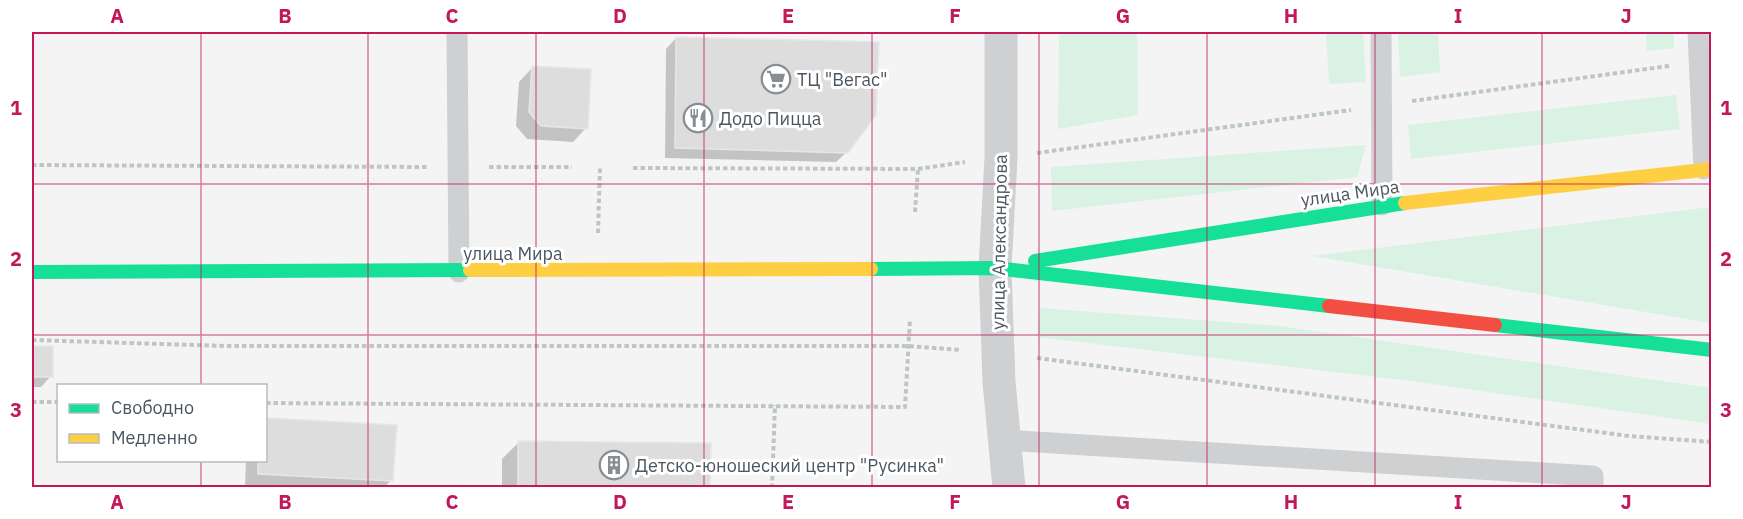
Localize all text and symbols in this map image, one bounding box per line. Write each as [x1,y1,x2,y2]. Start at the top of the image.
text: A [110,2,124,29]
text: B [278,2,292,29]
text: C [445,2,459,29]
text: D [613,2,627,29]
text: E [782,2,794,29]
text: F [949,2,961,29]
text: G [1116,2,1130,29]
text: H [1284,2,1298,29]
text: I [1454,2,1462,29]
text: J [1620,2,1632,29]
supermarket icon: ТЦ "Вегас" [760,63,792,95]
place label: ТЦ "Вегас" [797,68,888,91]
text: 1 [10,94,22,121]
text: 1 [1720,94,1732,121]
restaurant icon: Додо Пицца [682,102,714,134]
place label: Додо Пицца [719,107,822,130]
street label: улица Александрова [986,154,1012,330]
street label: улица Мира [1299,175,1401,211]
street label: улица Мира [463,242,563,265]
text: 2 [10,245,22,272]
text: 2 [1720,245,1732,272]
legend [57,384,267,462]
text: 3 [10,396,22,423]
text: Свободно [111,396,194,419]
text: 3 [1720,396,1732,423]
text: Медленно [111,426,198,449]
building icon: Детско-юношеский центр "Русинка" [598,449,630,481]
place label: Детско-юношеский центр "Русинка" [635,454,944,477]
text: A [110,488,124,515]
text: B [278,488,292,515]
text: C [445,488,459,515]
text: D [613,488,627,515]
text: E [782,488,794,515]
text: F [949,488,961,515]
text: G [1116,488,1130,515]
text: H [1284,488,1298,515]
text: I [1454,488,1462,515]
text: J [1620,488,1632,515]

